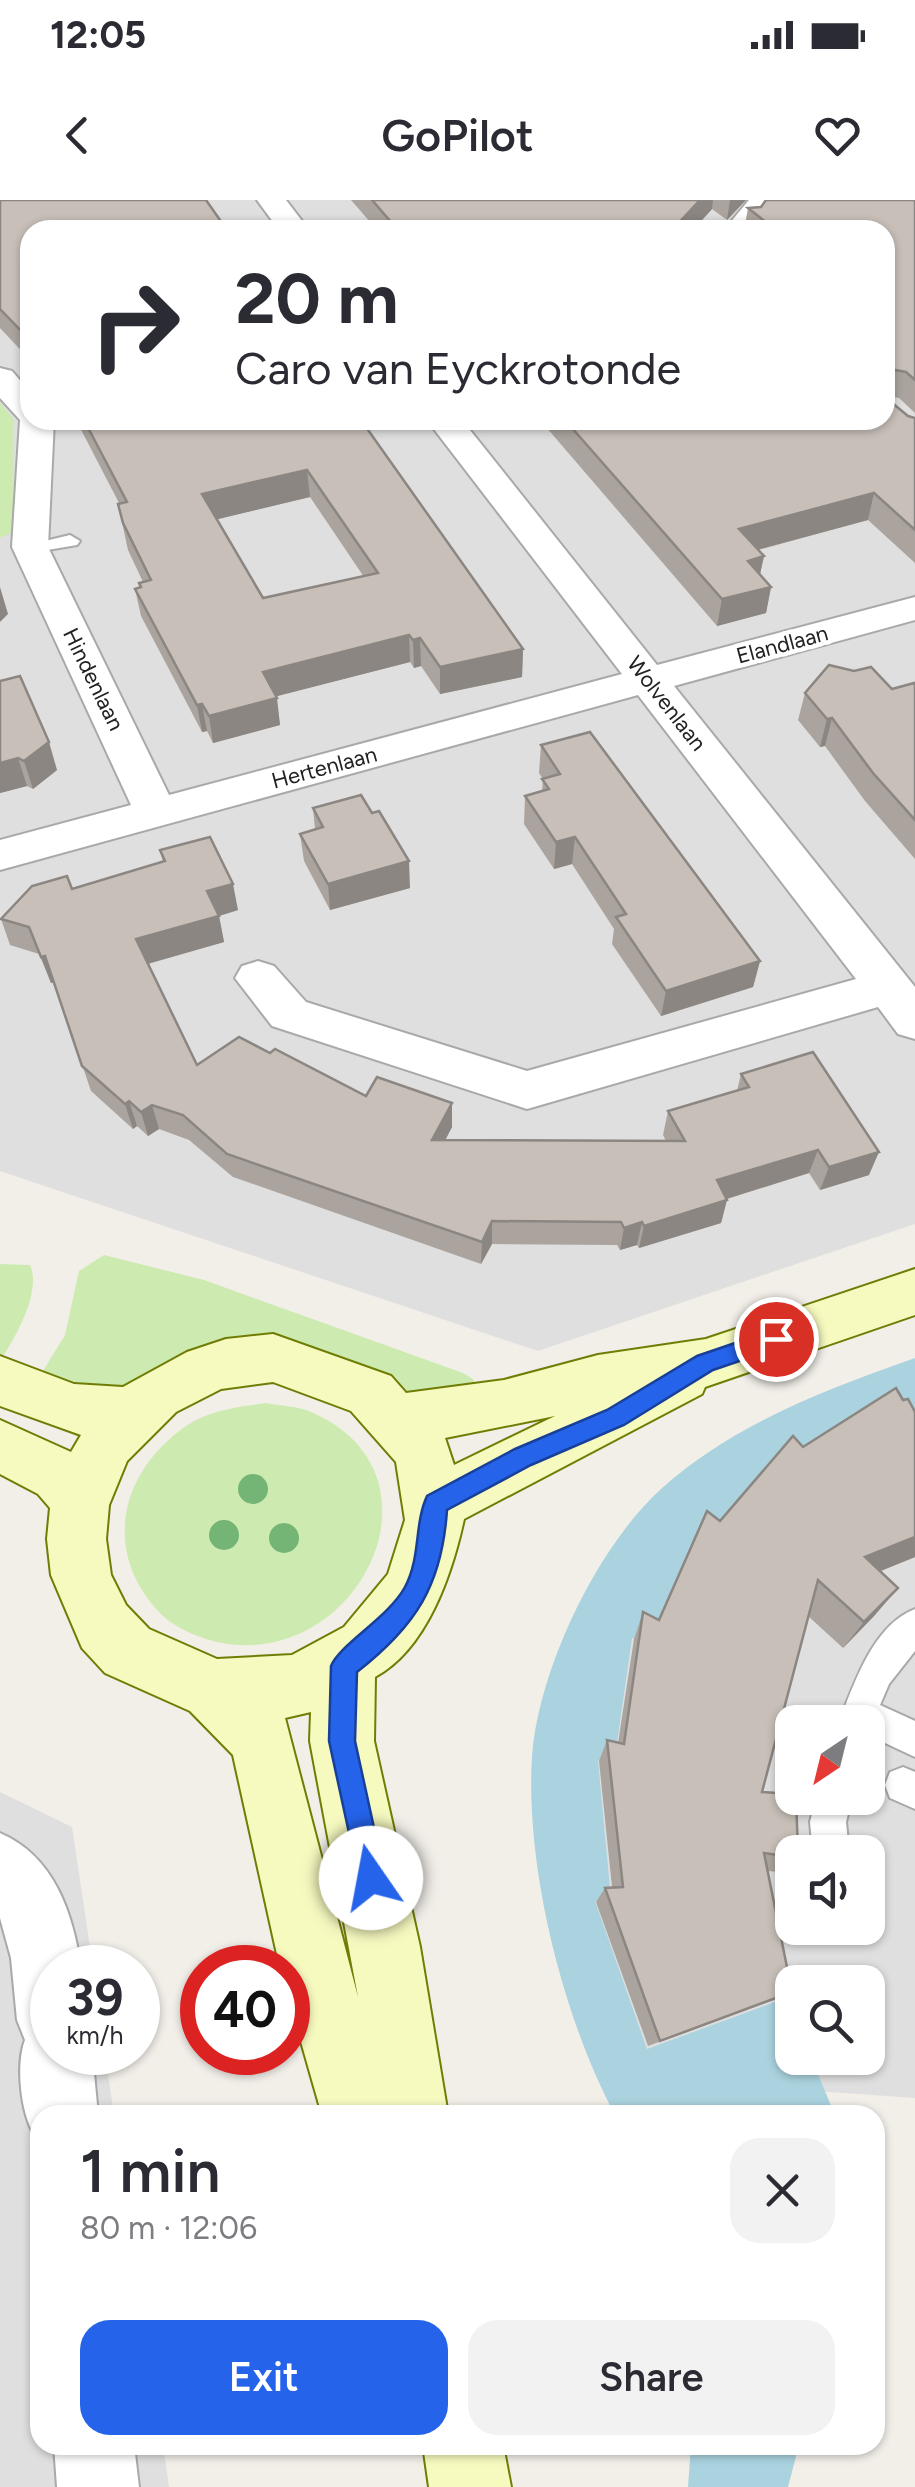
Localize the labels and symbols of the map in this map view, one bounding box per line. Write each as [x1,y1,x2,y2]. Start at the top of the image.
street label: Elandlaan [733,619,831,670]
street label: Hindenlaan [57,624,130,735]
street label: Wolvenlaan [621,651,712,756]
street label: Hertenlaan [268,740,380,795]
pin [734,1297,819,1382]
north arrow [775,1705,885,1815]
position arrow [319,1826,423,1930]
speed limit sign: 40 [180,1945,310,2075]

